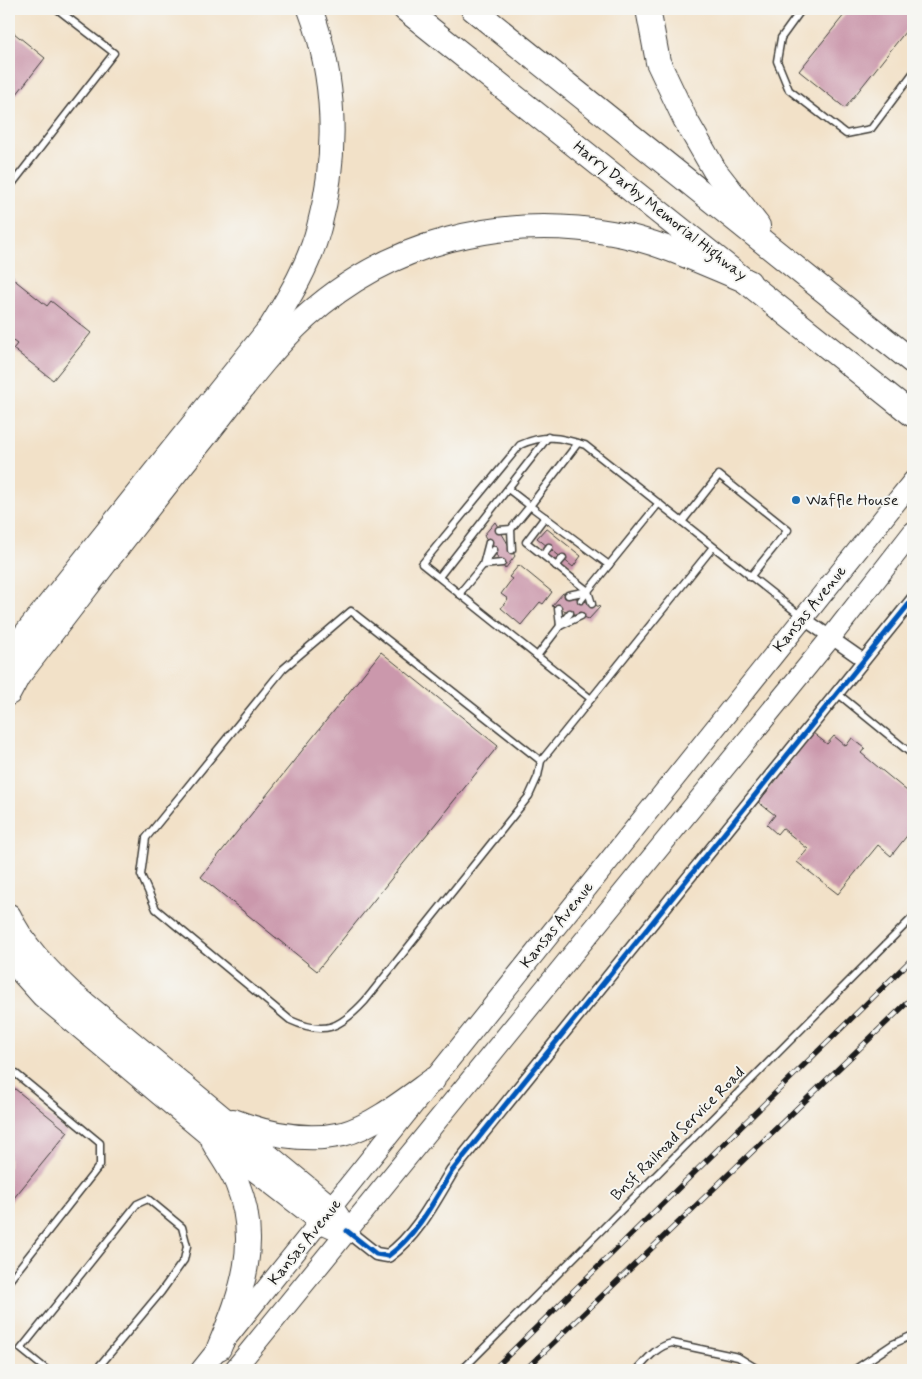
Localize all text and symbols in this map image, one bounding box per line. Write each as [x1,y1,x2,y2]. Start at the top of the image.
street label: Harry Darby Memorial Highway [568,136,751,286]
place label: Waffle House [806,490,899,511]
marker: Waffle House [790,494,802,506]
street label: Kansas Avenue [769,561,852,657]
street label: Kansas Avenue [516,877,599,973]
street label: Bnsf Railroad Service Road [606,1062,750,1206]
street label: Kansas Avenue [264,1194,347,1290]

